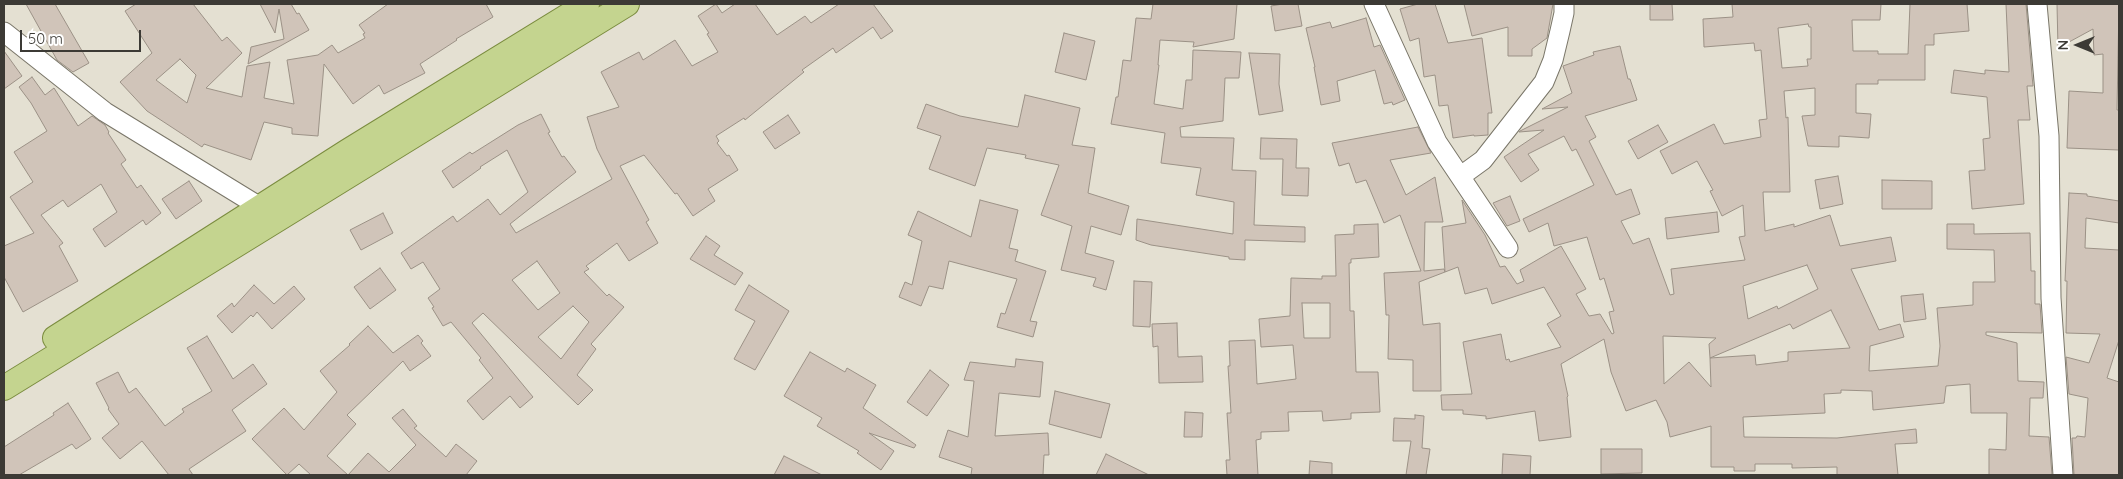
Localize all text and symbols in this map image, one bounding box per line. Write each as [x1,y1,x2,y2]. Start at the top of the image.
scale bar [22,20,144,52]
north arrow [2053,20,2103,70]
text: 50 m [28,29,63,48]
text: N [2054,40,2072,50]

